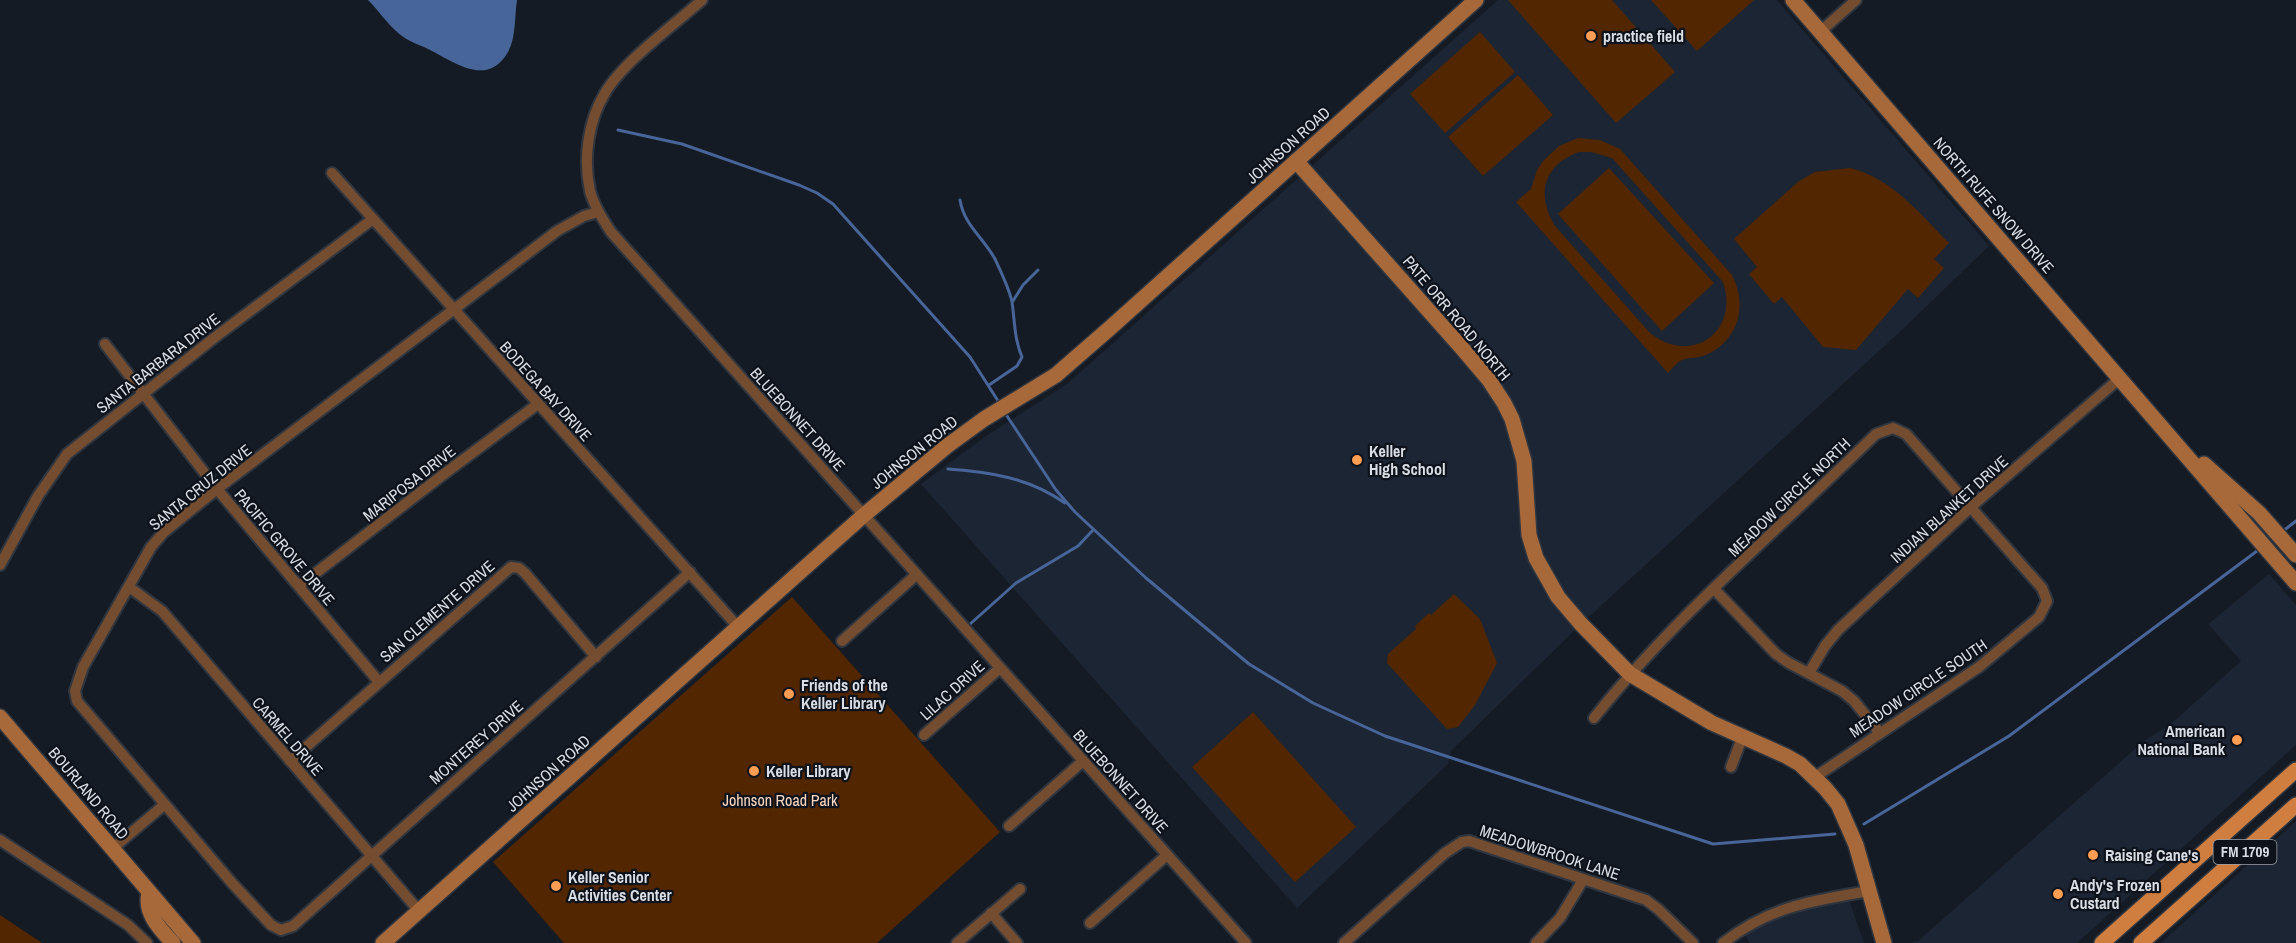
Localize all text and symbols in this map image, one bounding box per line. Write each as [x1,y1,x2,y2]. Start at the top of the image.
place label: practice field [1603,25,1684,47]
marker: practice field [1584,29,1598,43]
street label: JOHNSON ROAD [1241,101,1335,189]
street label: NORTH RUFE SNOW DRIVE [1929,132,2059,278]
street label: PATE ORR ROAD NORTH [1398,251,1516,385]
street label: SANTA BARBARA DRIVE [92,308,224,418]
street label: BODEGA BAY DRIVE [495,336,597,446]
street label: BLUEBONNET DRIVE [746,362,850,476]
street label: JOHNSON ROAD [866,410,962,494]
street label: MEADOW CIRCLE NORTH [1723,433,1855,561]
street label: SANTA CRUZ DRIVE [144,439,256,535]
street label: MARIPOSA DRIVE [358,440,460,526]
place label: Keller High School [1369,440,1446,480]
street label: INDIAN BLANKET DRIVE [1885,450,2013,568]
marker: Keller High School [1350,453,1364,467]
street label: PACIFIC GROVE DRIVE [230,484,340,610]
street label: SAN CLEMENTE DRIVE [375,555,499,667]
street label: MEADOW CIRCLE SOUTH [1845,634,1991,742]
street label: LILAC DRIVE [915,655,989,725]
place label: Friends of the Keller Library [801,674,888,714]
marker: Friends of the Keller Library [782,687,796,701]
street label: CARMEL DRIVE [248,692,328,780]
street label: MONTEREY DRIVE [424,695,528,789]
place label: American National Bank [2138,720,2226,760]
street label: BLUEBONNET DRIVE [1069,724,1173,838]
street label: JOHNSON ROAD [501,729,595,817]
marker: American National Bank [2230,733,2244,747]
street label: BOURLAND ROAD [44,742,134,844]
place label: Keller Library [766,760,851,782]
marker: Keller Library [747,764,761,778]
park label: Johnson Road Park [722,789,838,811]
street label: MEADOWBROOK LANE [1477,819,1623,885]
road number: FM 1709 [2214,840,2276,864]
place label: Raising Cane's [2105,844,2199,866]
marker: Raising Cane's [2086,848,2100,862]
place label: Keller Senior Activities Center [568,866,672,906]
place label: Andy's Frozen Custard [2070,874,2160,914]
marker: Keller Senior Activities Center [549,879,563,893]
marker: Andy's Frozen Custard [2051,887,2065,901]

